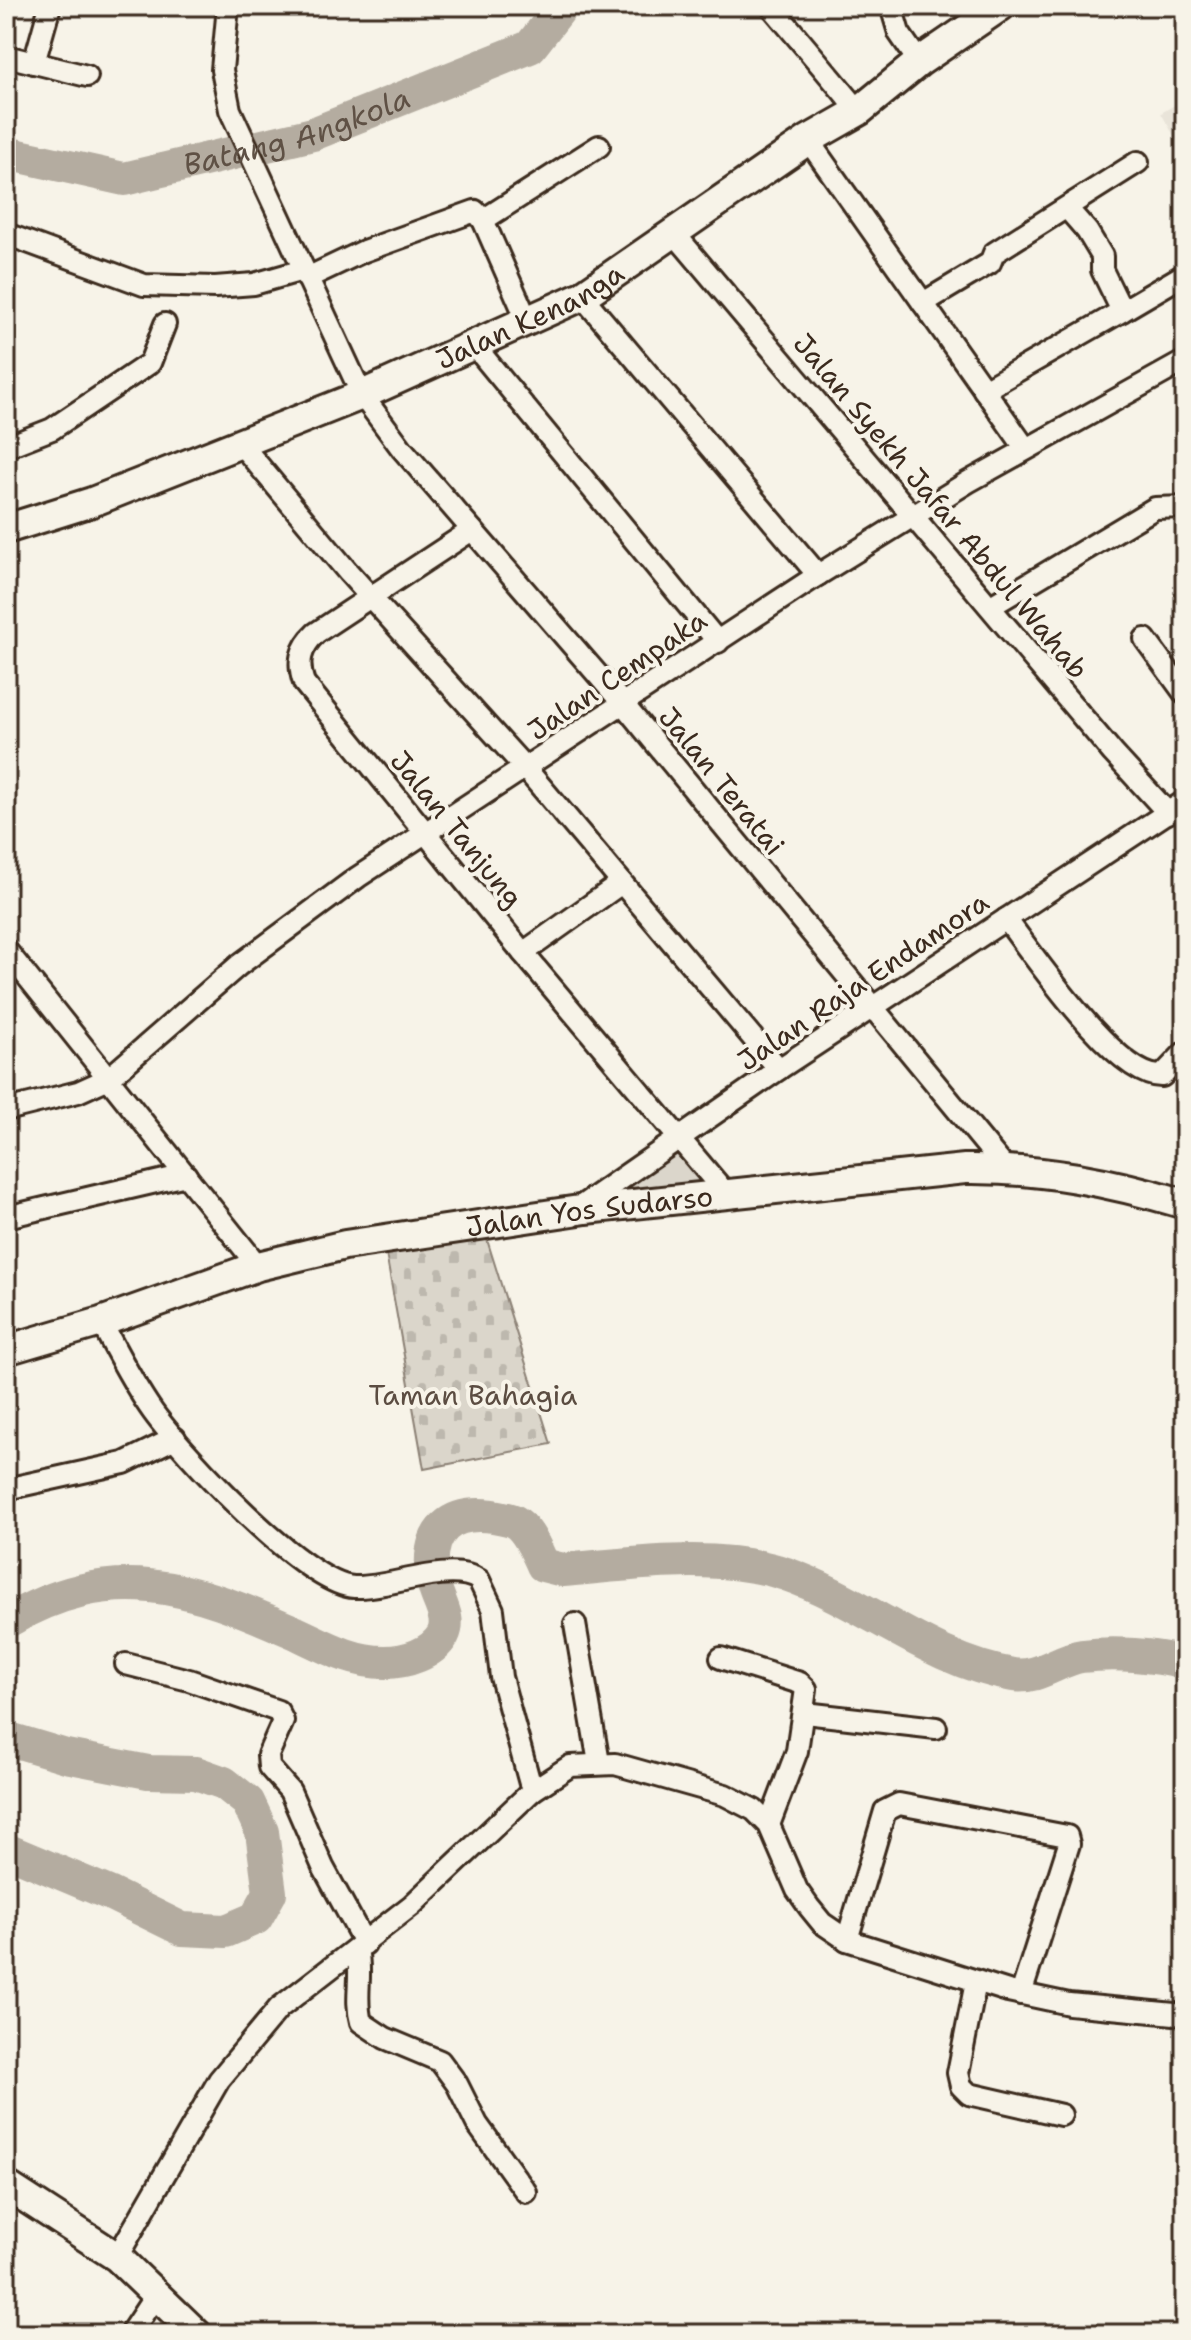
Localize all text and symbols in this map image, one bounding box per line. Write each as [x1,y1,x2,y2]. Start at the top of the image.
water label: Batang Angkola [179,77,416,185]
street label: Jalan Kenanga [430,254,631,378]
street label: Jalan Syekh Jafar Abdul Wahab [785,325,1097,687]
street label: Jalan Cempaka [520,601,714,749]
street label: Jalan Teratai [650,699,794,863]
street label: Jalan Tanjung [382,742,532,916]
street label: Jalan Raja Endamora [730,883,996,1079]
street label: Jalan Yos Sudarso [463,1177,715,1246]
park label: Taman Bahagia [369,1376,577,1414]

